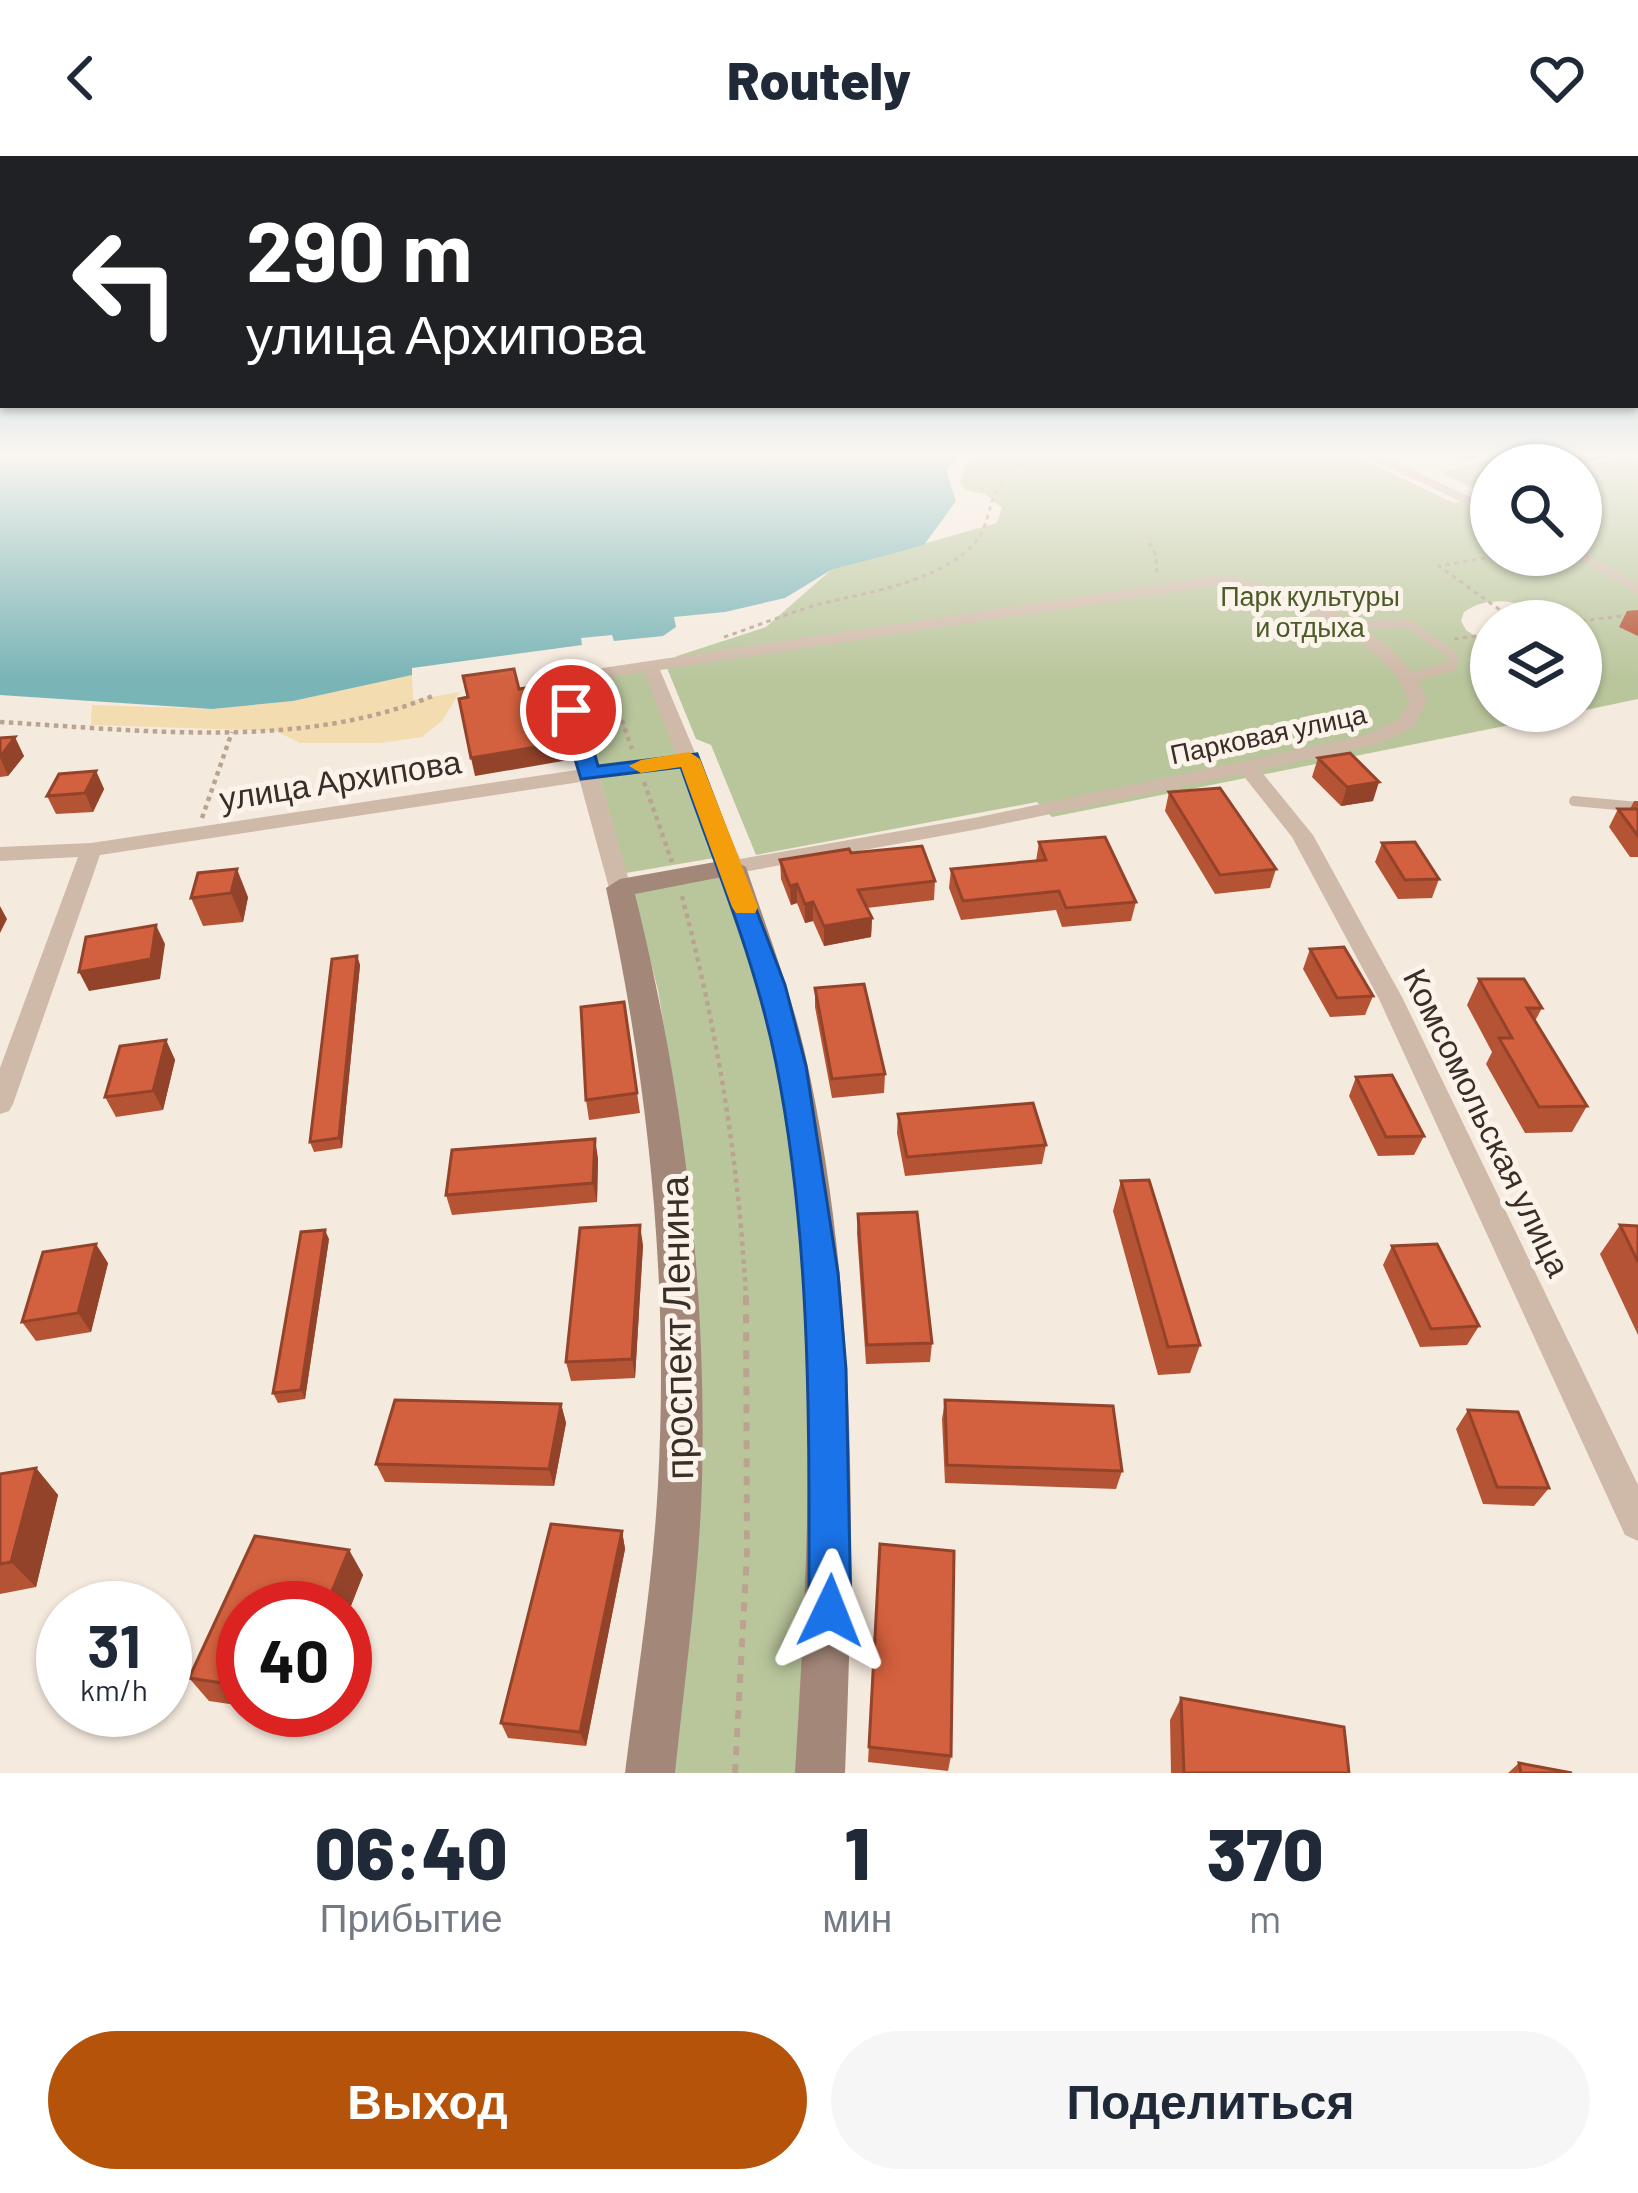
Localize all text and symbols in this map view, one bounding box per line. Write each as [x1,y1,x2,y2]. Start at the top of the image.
icon: back [48,45,114,111]
icon: heart [1524,45,1590,111]
text: Routely [727,46,911,111]
text: 290 m [246,198,472,299]
icon: left [48,204,204,360]
text: улица Архипова [246,300,645,365]
map controls [1470,444,1602,732]
button: search [1470,444,1602,576]
park label: Парк культуры и отдыха [1220,579,1400,643]
button: layers [1470,600,1602,732]
pin [520,659,622,761]
icon: arrive [538,677,604,743]
street label: Парковая улица [1167,696,1370,770]
street label: улица Архипова [216,740,464,818]
street label: Комсомольская улица [1396,962,1580,1283]
street label: проспект Ленина [649,1175,701,1480]
position arrow [767,1548,893,1674]
speed limit sign: 40 [216,1581,372,1737]
text: 31 [87,1608,141,1680]
text: km/h [80,1671,148,1707]
text: 06:40 [314,1808,508,1894]
text: 1 [844,1808,870,1894]
text: 370 [1207,1809,1324,1895]
text: Прибытие [319,1893,503,1940]
text: мин [822,1893,892,1940]
text: m [1249,1894,1281,1941]
button: Выход [48,2031,807,2169]
button: Поделиться [831,2031,1590,2169]

